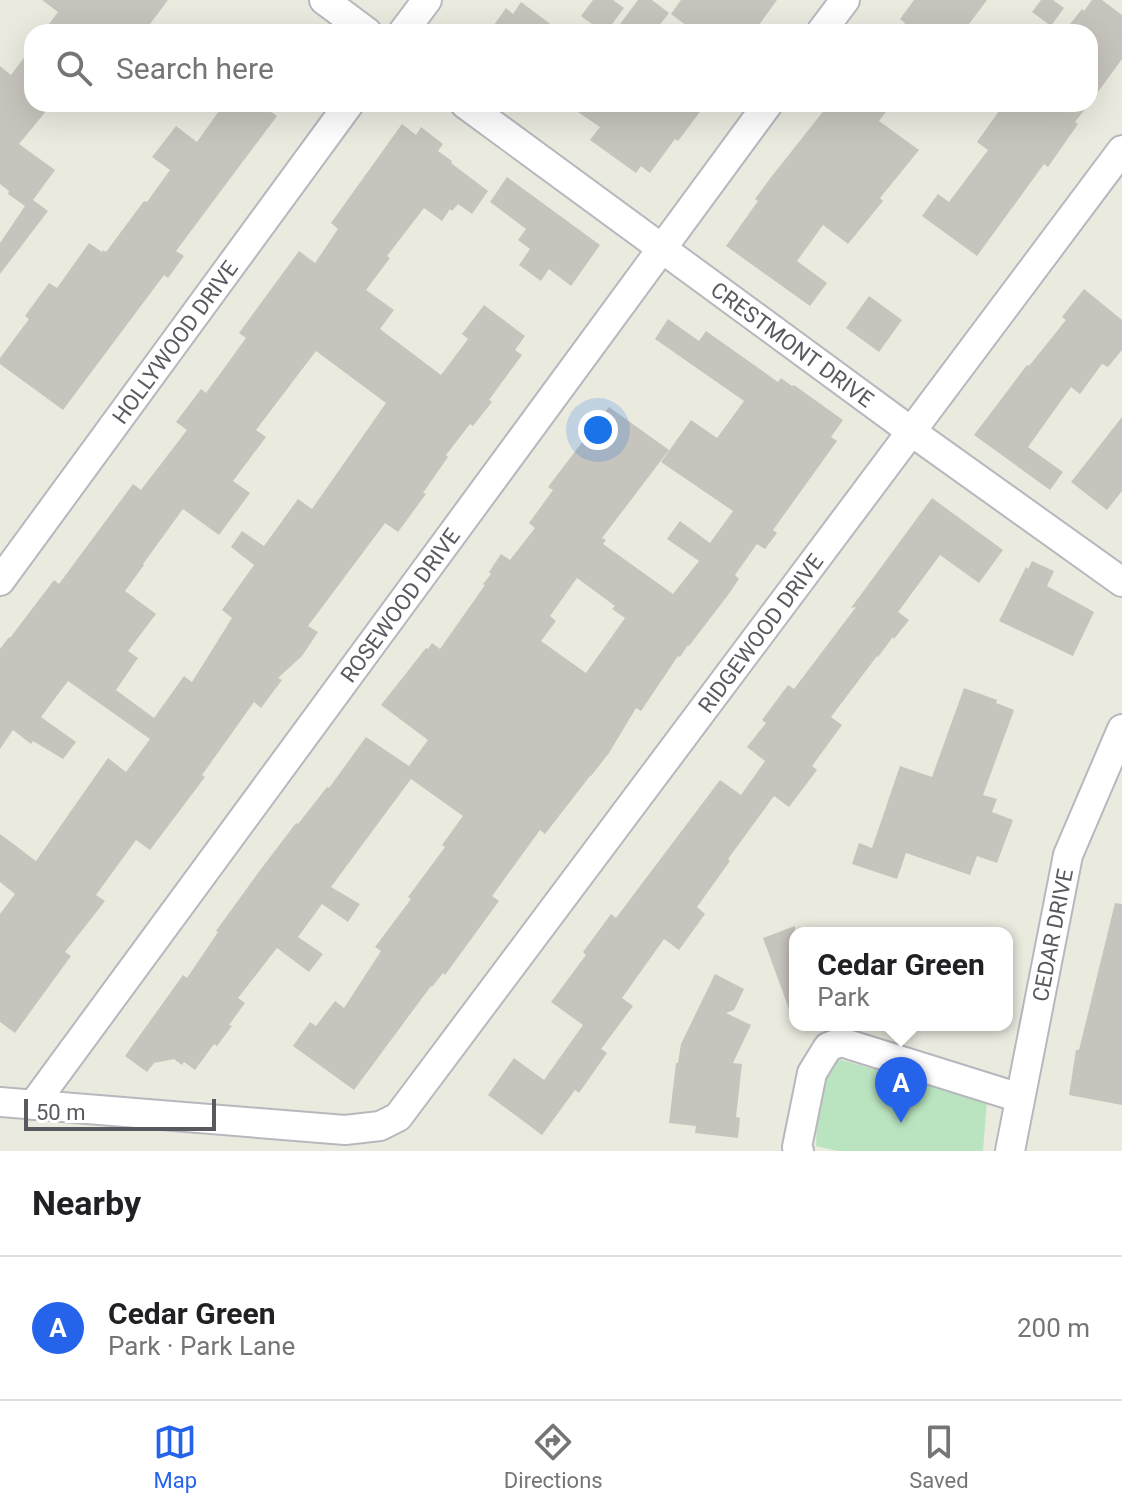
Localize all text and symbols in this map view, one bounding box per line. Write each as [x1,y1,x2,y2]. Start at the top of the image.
search box [24,24,1098,112]
icon: search [52,46,96,90]
text: Search here [116,51,274,86]
street label: HOLLYWOOD DRIVE [107,256,243,428]
street label: CRESTMONT DRIVE [706,276,878,412]
your location [578,410,618,450]
street label: ROSEWOOD DRIVE [335,523,465,687]
street label: RIDGEWOOD DRIVE [693,549,828,717]
street label: CEDAR DRIVE [1027,866,1078,1004]
popup [789,927,1013,1031]
text: Cedar Green [817,947,985,982]
text: Park [817,982,870,1012]
pin: A [875,1057,927,1123]
scale bar [24,1095,216,1131]
text: 50 m [36,1100,85,1125]
text: Nearby [32,1183,141,1223]
text: Cedar Green [108,1296,276,1331]
text: A [49,1313,67,1343]
text: 200 m [1017,1313,1090,1343]
text: Park · Park Lane [108,1331,295,1361]
tab: Map [153,1420,197,1493]
tab: Directions [504,1420,603,1493]
tab: Saved [909,1420,969,1493]

